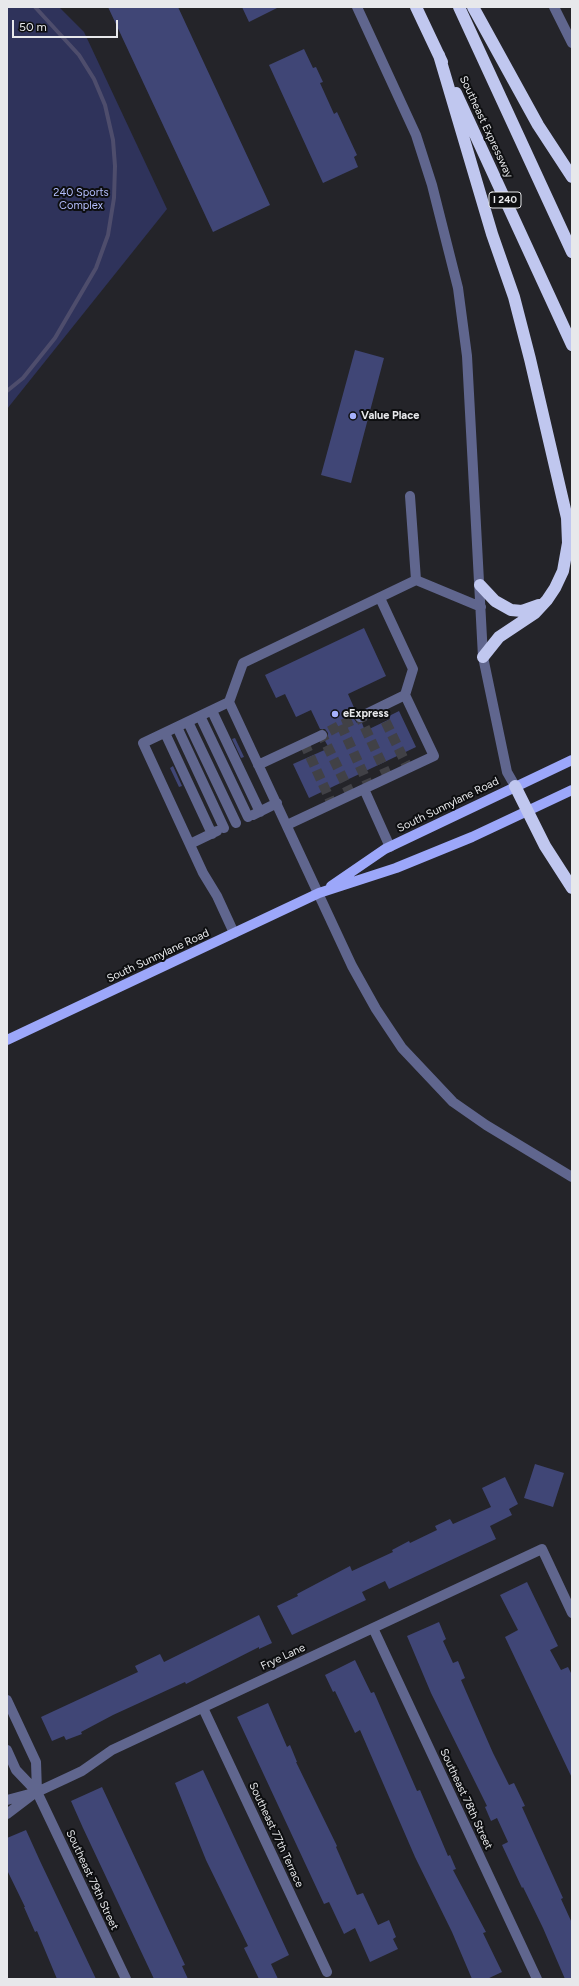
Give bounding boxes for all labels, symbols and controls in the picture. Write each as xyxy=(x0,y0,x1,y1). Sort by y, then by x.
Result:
scale bar xyxy=(14,12,120,38)
text: 50 m xyxy=(19,20,47,34)
street label: Southeast Expressway xyxy=(457,74,515,180)
park label: 240 Sports Complex xyxy=(53,186,109,212)
road number: I 240 xyxy=(489,192,521,208)
place label: Value Place xyxy=(361,409,419,423)
marker: Value Place xyxy=(348,411,358,421)
place label: eExpress xyxy=(343,707,389,721)
marker: eExpress xyxy=(330,709,340,719)
street label: South Sunnylane Road xyxy=(395,775,501,835)
street label: South Sunnylane Road xyxy=(105,926,211,986)
street label: Frye Lane xyxy=(259,1641,307,1673)
street label: Southeast 78th Street xyxy=(437,1747,495,1851)
street label: Southeast 77th Terrace xyxy=(246,1780,306,1890)
street label: Southeast 79th Street xyxy=(63,1828,121,1932)

